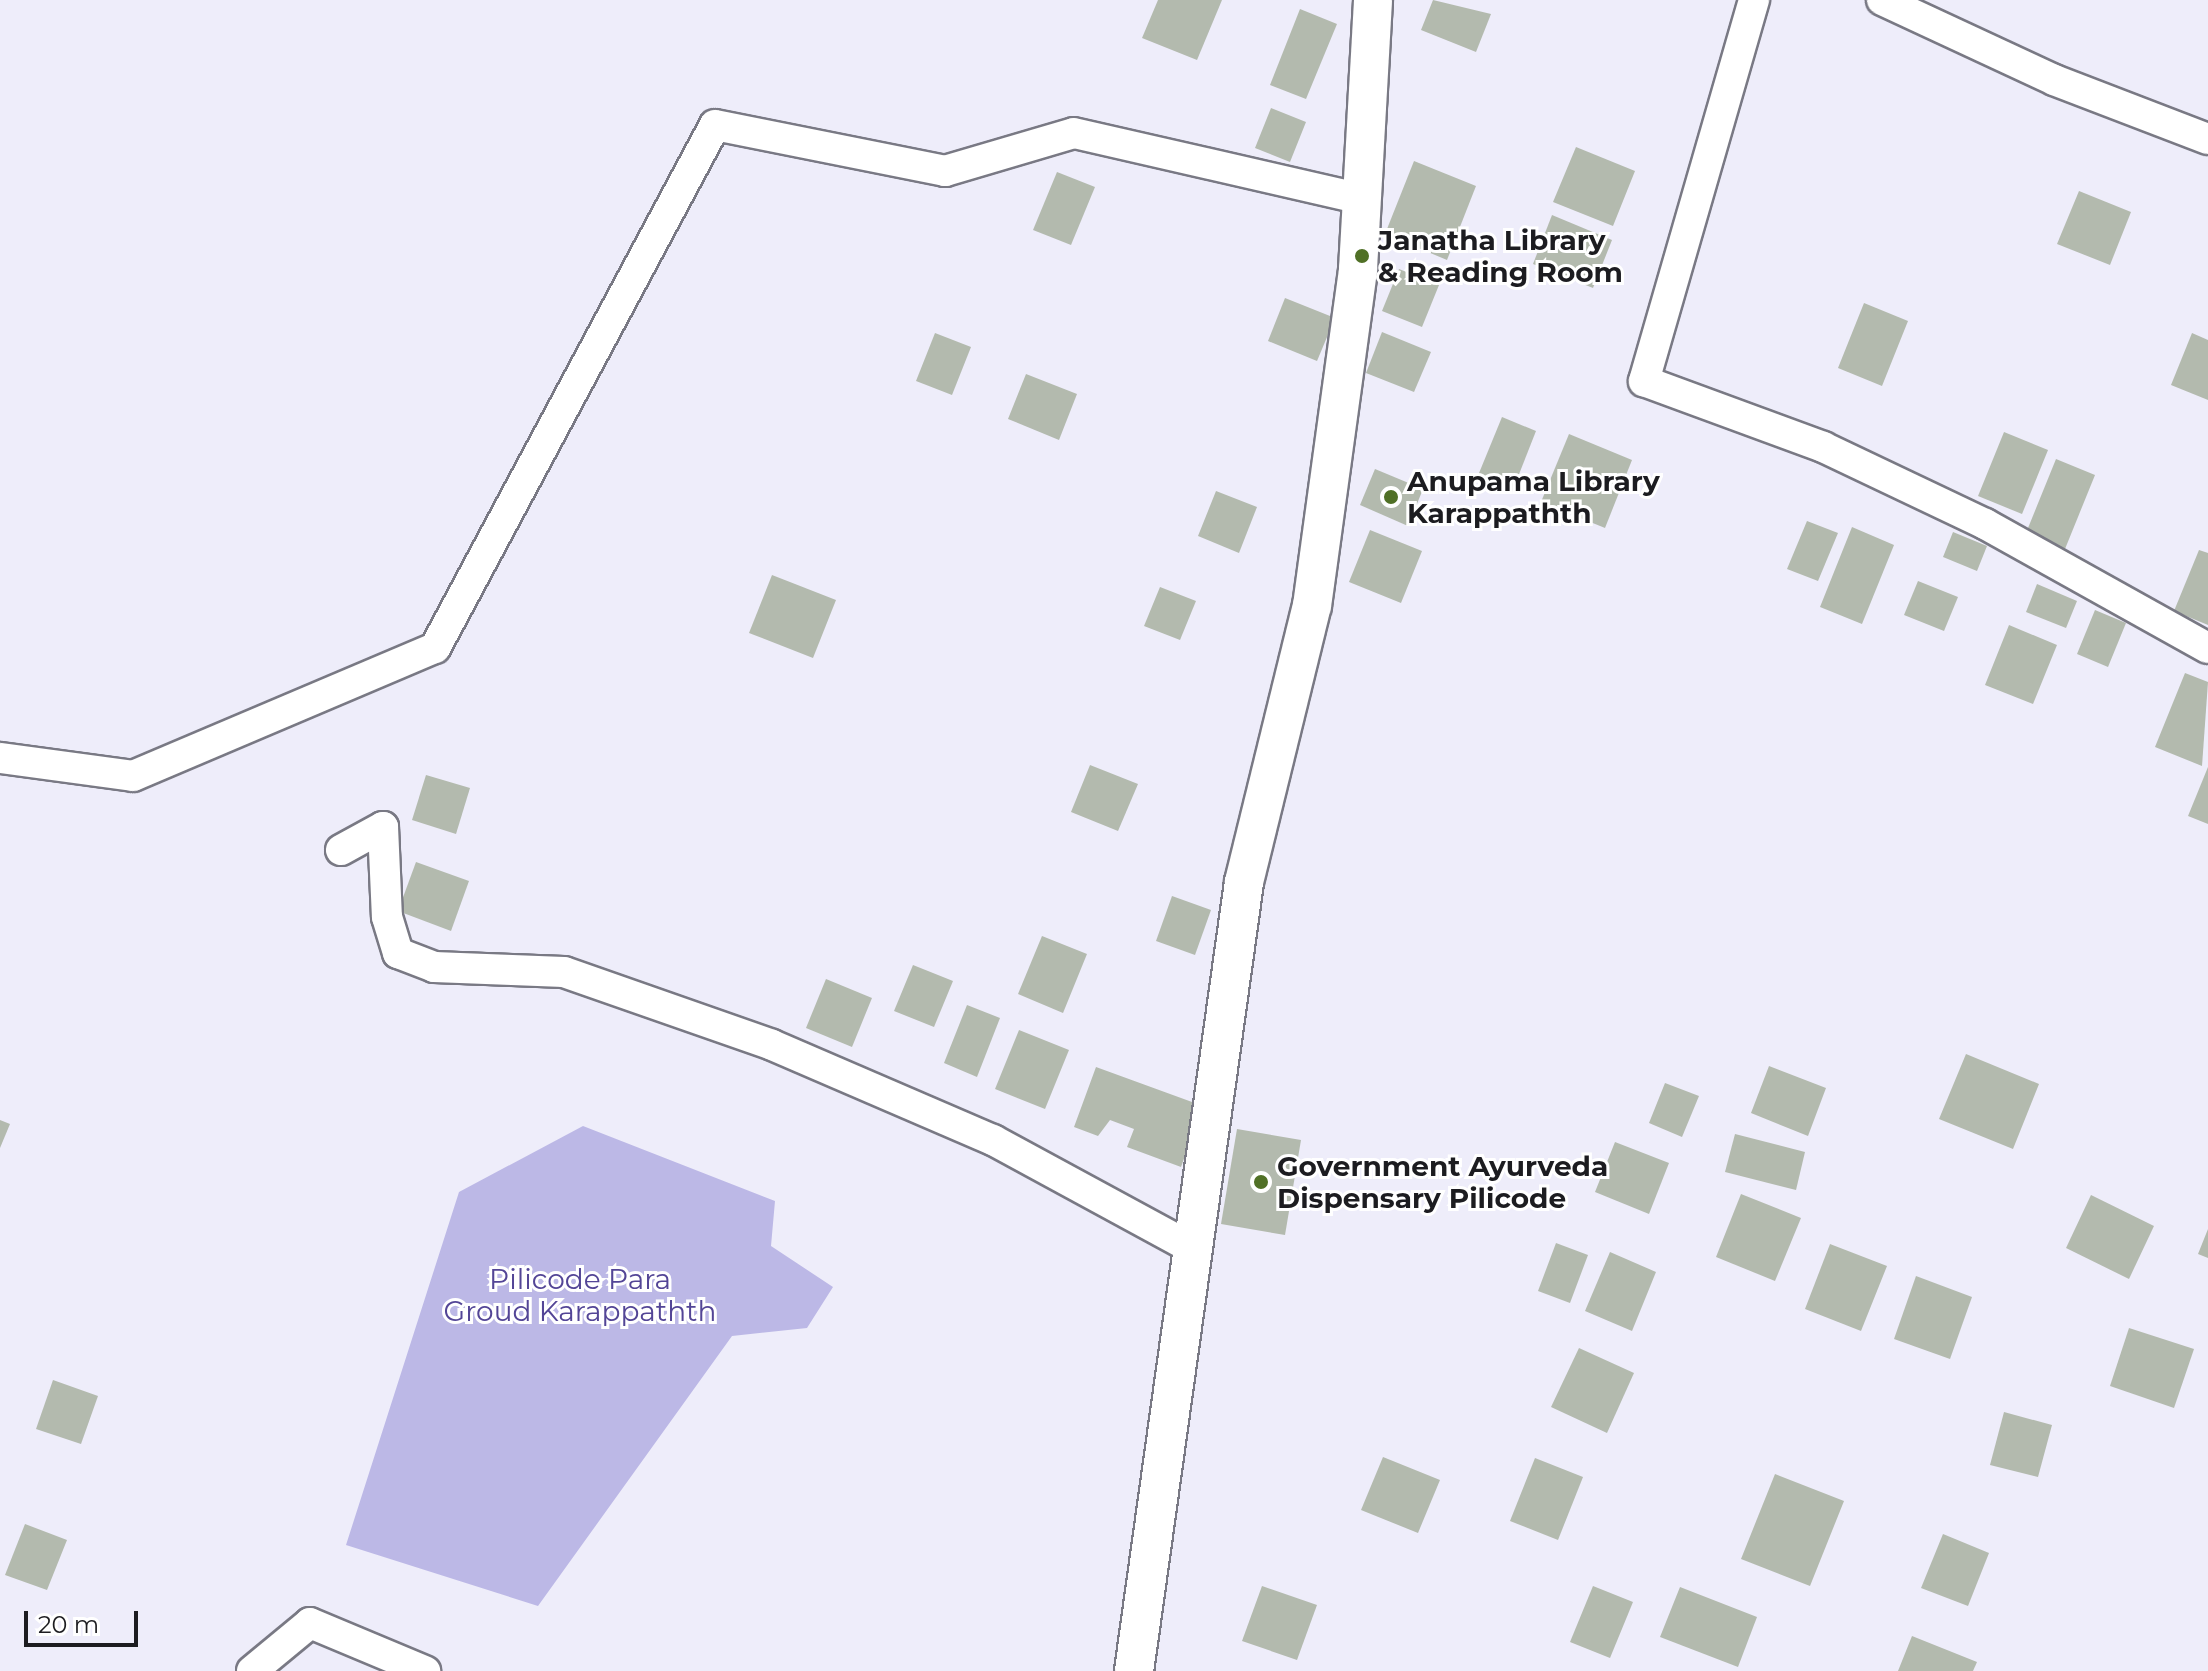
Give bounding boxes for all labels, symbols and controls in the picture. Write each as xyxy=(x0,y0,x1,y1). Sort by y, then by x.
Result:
place label: Janatha Library & Reading Room xyxy=(1378,223,1623,289)
marker: Janatha Library & Reading Room xyxy=(1353,247,1371,265)
place label: Anupama Library Karappathth xyxy=(1407,464,1660,530)
marker: Anupama Library Karappathth xyxy=(1382,488,1400,506)
place label: Government Ayurveda Dispensary Pilicode xyxy=(1277,1149,1608,1215)
marker: Government Ayurveda Dispensary Pilicode xyxy=(1252,1173,1270,1191)
park label: Pilicode Para Groud Karappathth xyxy=(444,1262,716,1328)
scale bar xyxy=(28,1595,142,1645)
text: 20 m xyxy=(38,1610,99,1639)

